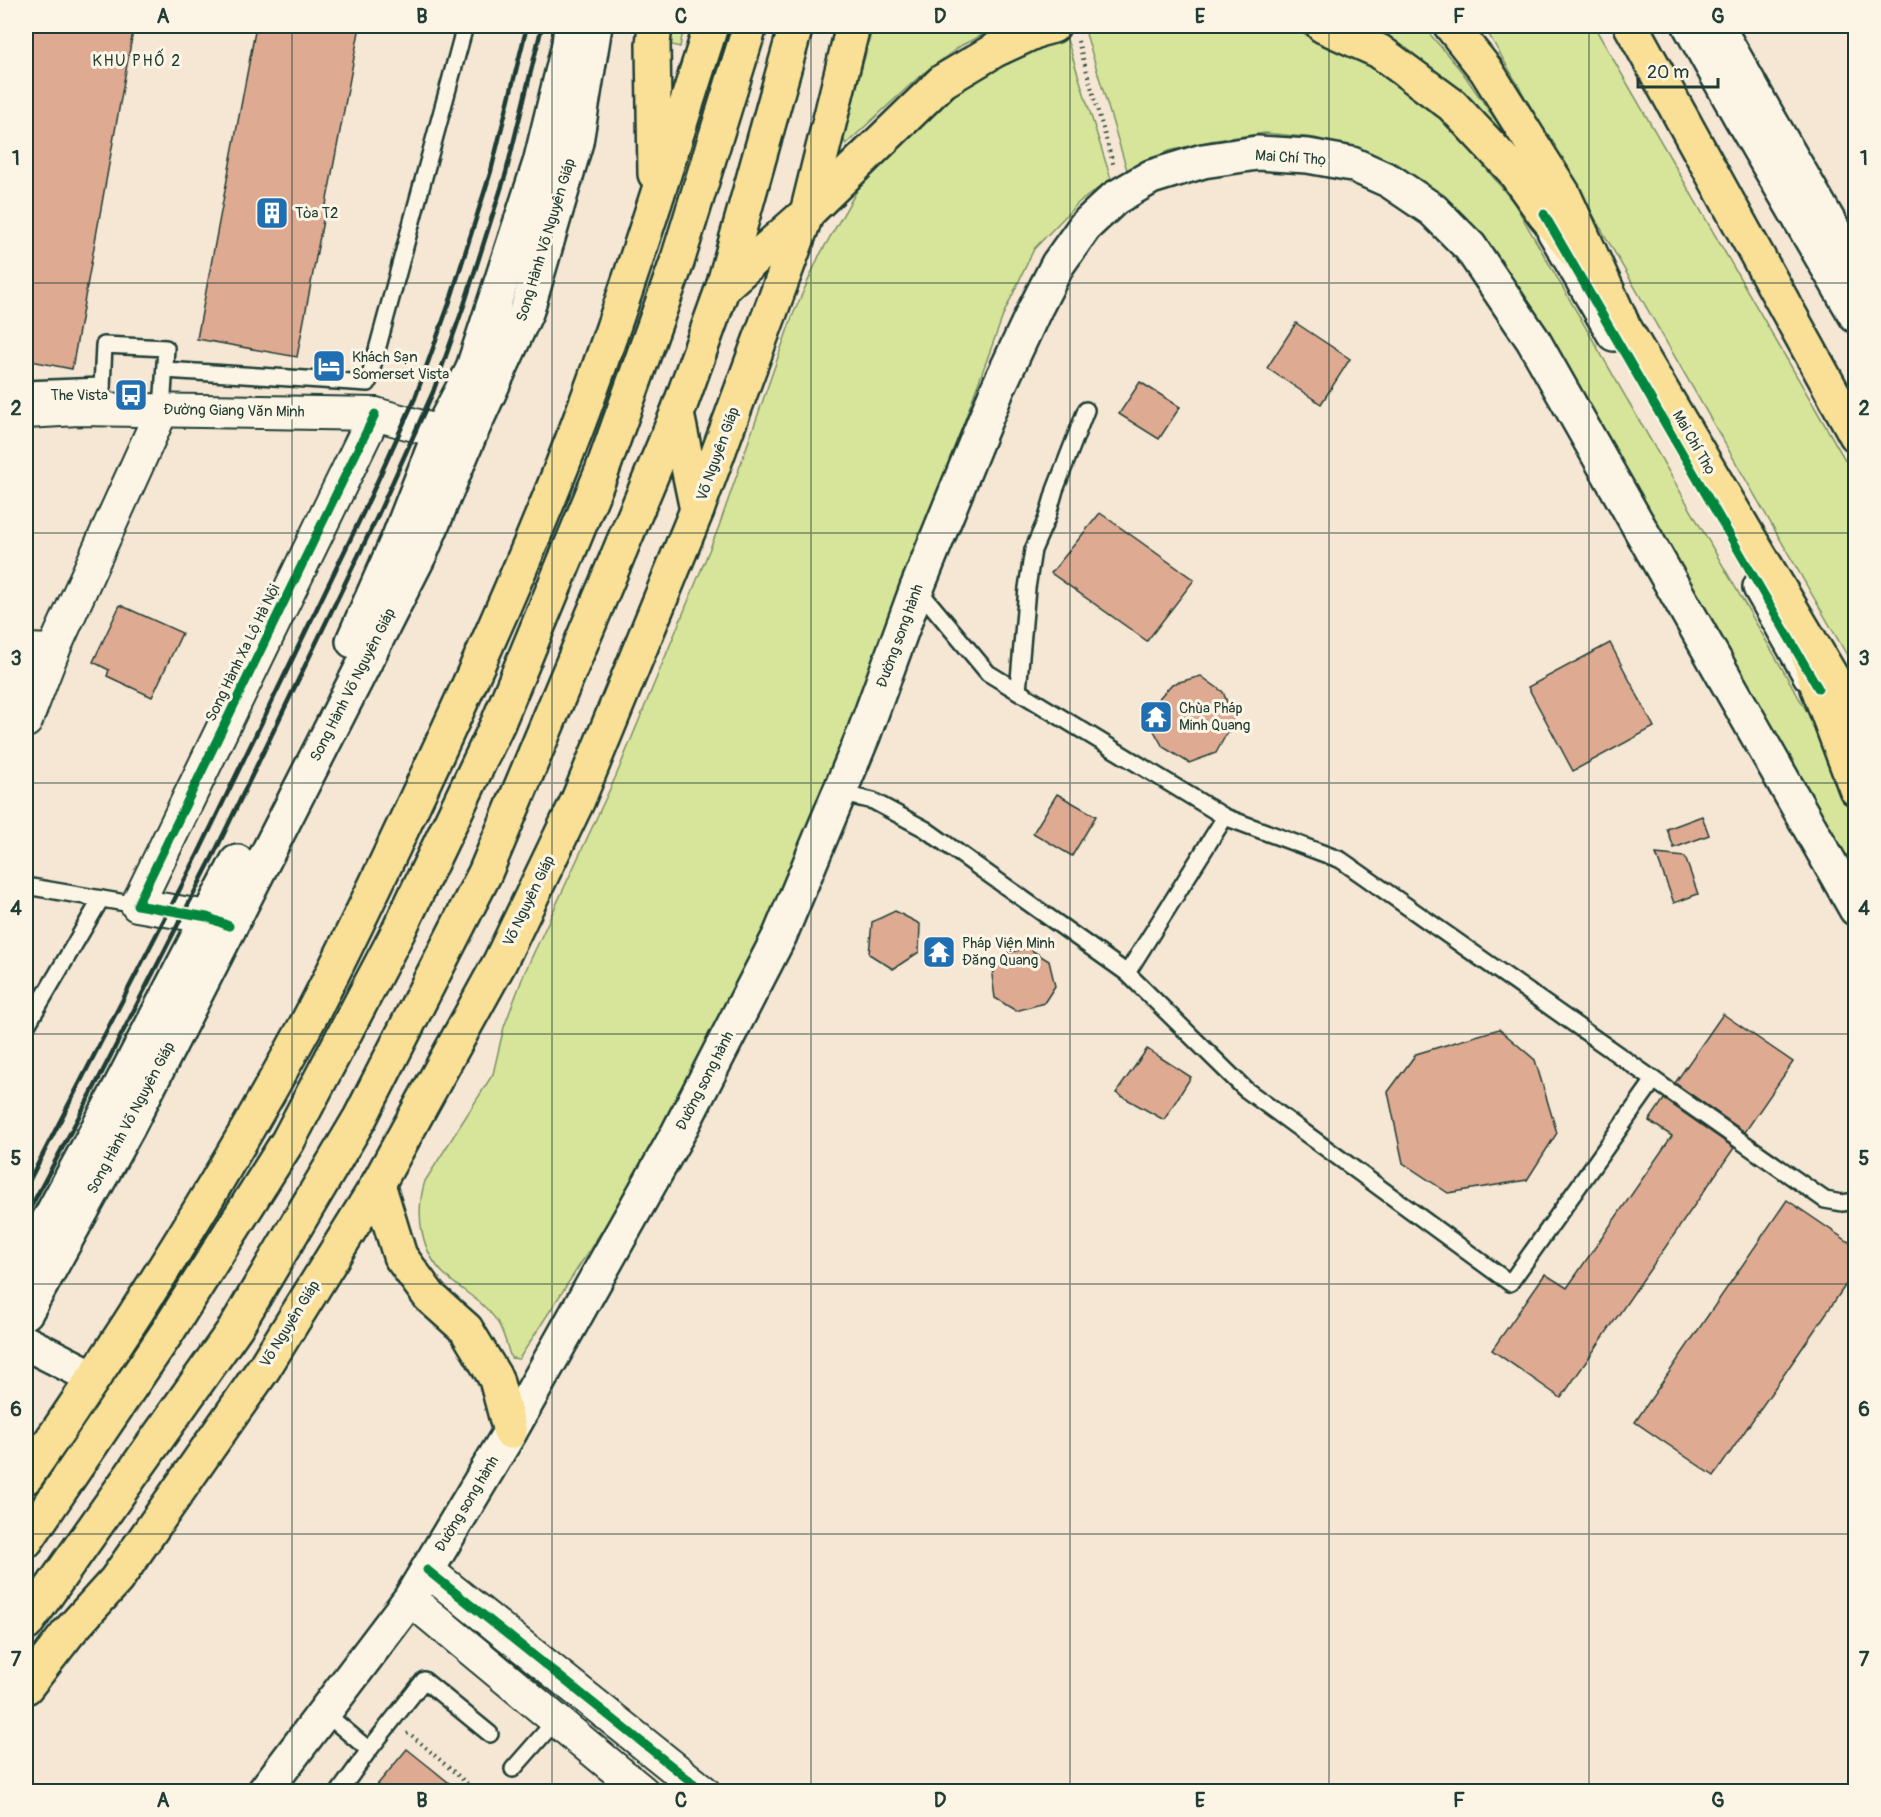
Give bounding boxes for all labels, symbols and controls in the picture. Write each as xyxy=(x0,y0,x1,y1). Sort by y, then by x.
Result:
text: A xyxy=(157,4,170,29)
text: B xyxy=(416,4,428,29)
text: C xyxy=(675,4,687,29)
text: D xyxy=(934,4,947,29)
text: E xyxy=(1195,4,1206,29)
text: F xyxy=(1453,4,1465,29)
text: G xyxy=(1711,4,1725,29)
district label: KHU PHỐ 2 xyxy=(92,48,182,71)
scale bar xyxy=(1638,51,1718,89)
text: 20 m xyxy=(1647,61,1689,84)
text: 1 xyxy=(12,146,20,171)
street label: Mai Chí Thọ xyxy=(1255,146,1327,170)
text: 1 xyxy=(1860,146,1868,171)
street label: Song Hành Võ Nguyên Giáp xyxy=(512,156,580,324)
building icon: Tòa T2 xyxy=(254,195,290,231)
place label: Tòa T2 xyxy=(295,204,338,223)
hotel icon: Khách Sạn Somerset Vista xyxy=(311,348,347,384)
place label: Khách Sạn Somerset Vista xyxy=(352,348,449,384)
bus stop icon: The Vista xyxy=(113,377,149,413)
place label: The Vista xyxy=(51,386,108,405)
text: 2 xyxy=(10,396,22,421)
text: 2 xyxy=(1858,396,1870,421)
street label: Đường Giang Văn Minh xyxy=(163,400,305,422)
street label: Võ Nguyên Giáp xyxy=(692,404,744,504)
street label: Mai Chí Thọ xyxy=(1668,407,1720,479)
street label: Song Hành Xa Lộ Hà Nội xyxy=(202,581,285,725)
street label: Đường song hành xyxy=(872,582,928,690)
street label: Song Hành Võ Nguyên Giáp xyxy=(306,605,400,765)
text: 3 xyxy=(10,646,22,671)
text: 3 xyxy=(1858,646,1870,671)
temple icon: Chùa Pháp Minh Quang xyxy=(1138,699,1174,735)
place label: Chùa Pháp Minh Quang xyxy=(1179,699,1250,735)
street label: Võ Nguyên Giáp xyxy=(499,853,559,949)
text: 4 xyxy=(10,896,22,921)
text: 4 xyxy=(1858,896,1870,921)
temple icon: Pháp Viện Minh Đăng Quang xyxy=(921,934,957,970)
place label: Pháp Viện Minh Đăng Quang xyxy=(962,934,1055,970)
street label: Đường song hành xyxy=(672,1028,738,1134)
street label: Song Hành Võ Nguyên Giáp xyxy=(83,1039,179,1197)
text: 5 xyxy=(11,1146,22,1171)
text: 5 xyxy=(1859,1146,1870,1171)
street label: Võ Nguyên Giáp xyxy=(256,1277,324,1371)
text: 6 xyxy=(10,1397,22,1422)
text: 6 xyxy=(1858,1397,1870,1422)
street label: Đường song hành xyxy=(431,1452,503,1556)
text: 7 xyxy=(11,1647,22,1672)
text: 7 xyxy=(1859,1647,1870,1672)
text: A xyxy=(157,1788,170,1813)
text: B xyxy=(416,1788,428,1813)
text: C xyxy=(675,1788,687,1813)
text: D xyxy=(934,1788,947,1813)
text: E xyxy=(1195,1788,1206,1813)
text: F xyxy=(1453,1788,1465,1813)
text: G xyxy=(1711,1788,1725,1813)

